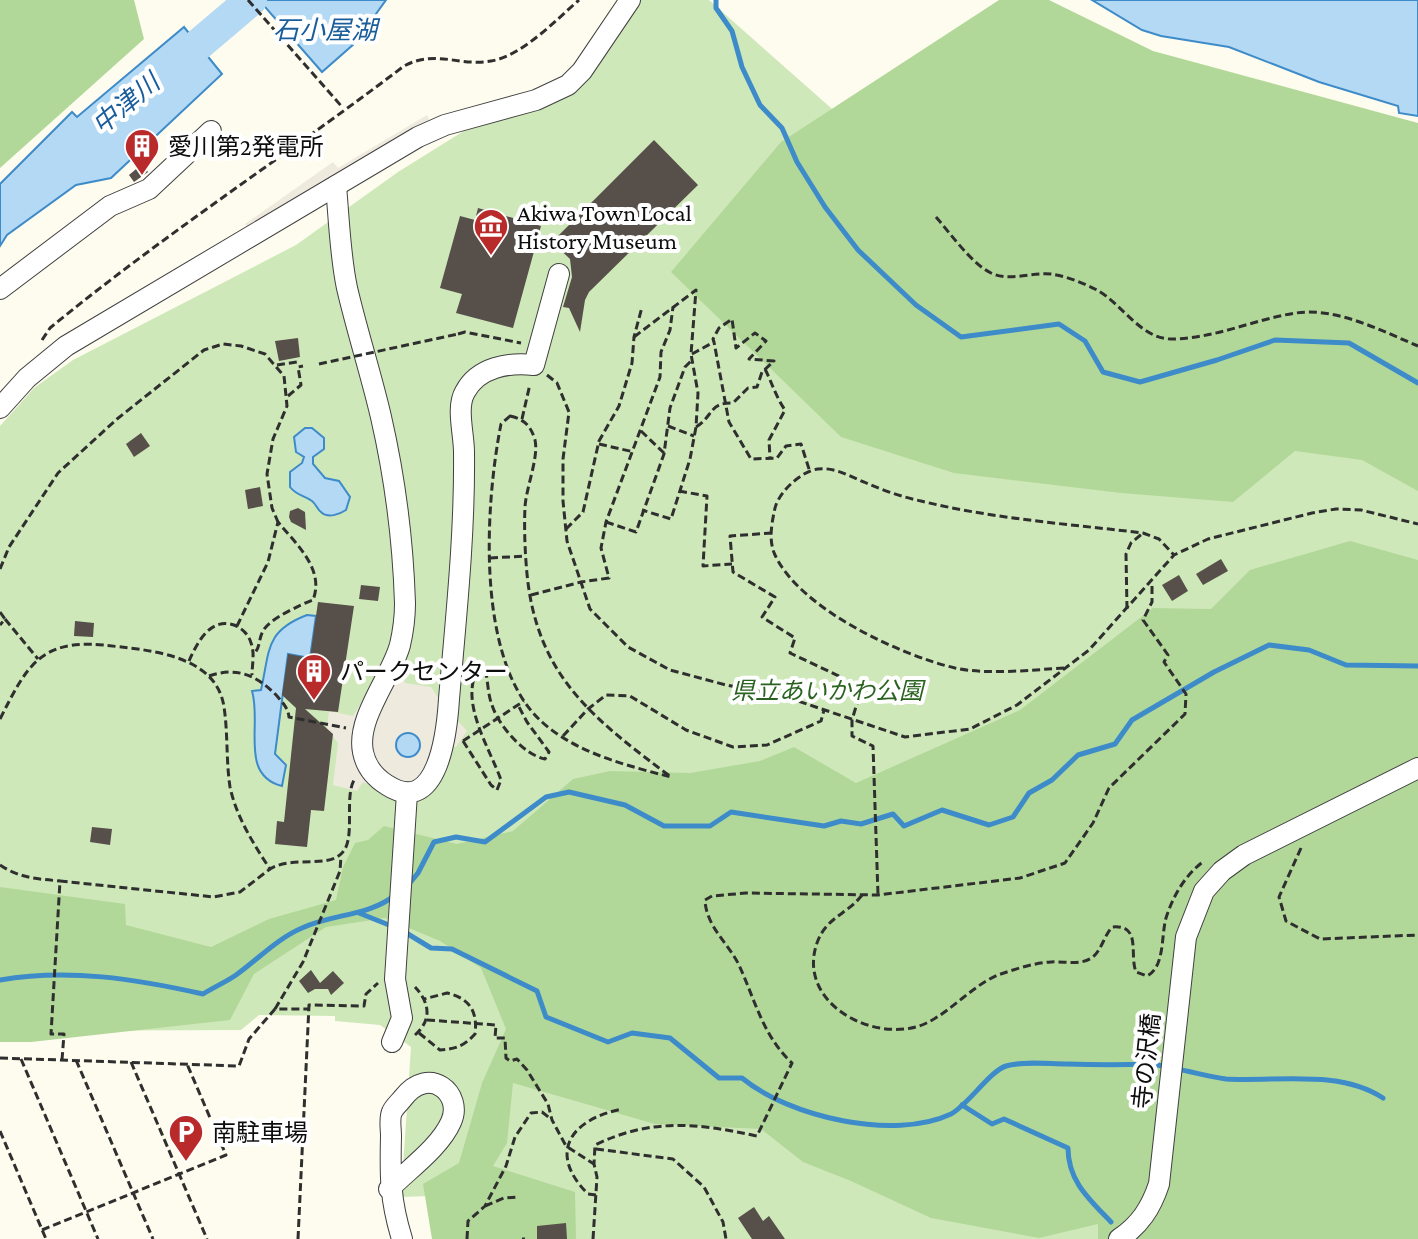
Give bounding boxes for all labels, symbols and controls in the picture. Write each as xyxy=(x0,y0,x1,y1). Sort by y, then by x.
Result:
water label: 石小屋湖 xyxy=(273,16,381,45)
water label: 中津川 xyxy=(87,66,167,140)
building icon: 愛川第2発電所 xyxy=(123,127,161,177)
place label: 愛川第2発電所 xyxy=(168,133,323,160)
place label: Akiwa Town Local History Museum xyxy=(517,199,692,254)
museum icon: Akiwa Town Local History Museum xyxy=(472,207,510,257)
building icon: パークセンター xyxy=(295,652,333,702)
place label: パークセンター xyxy=(340,658,508,685)
park label: 県立あいかわ公園 xyxy=(731,677,926,704)
street label: 寺の沢橋 xyxy=(1128,1012,1164,1110)
parking icon: 南駐車場 xyxy=(167,1113,205,1163)
place label: 南駐車場 xyxy=(212,1119,308,1146)

